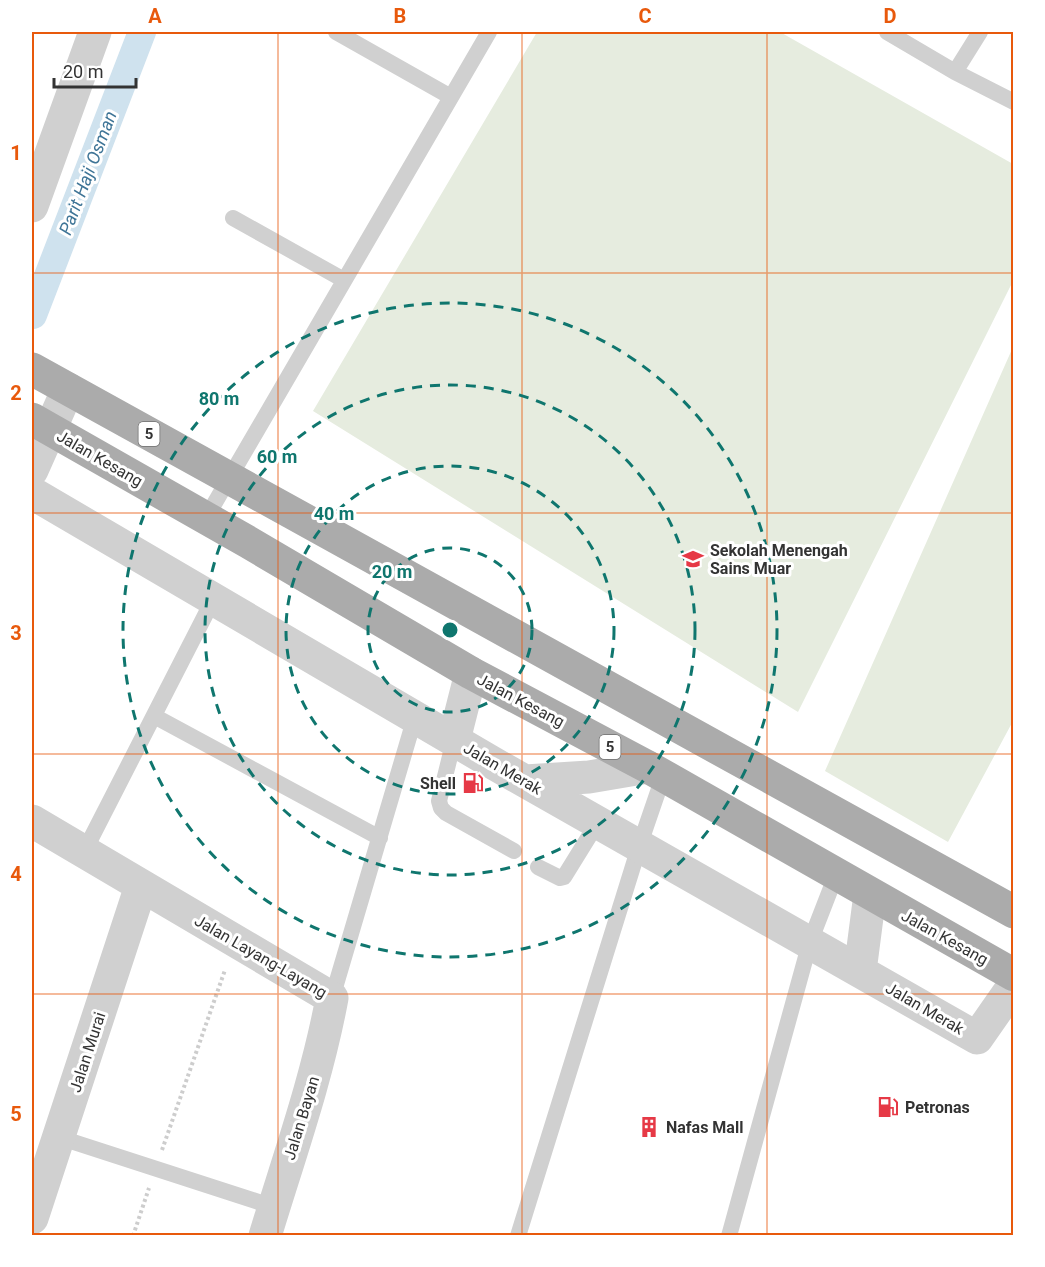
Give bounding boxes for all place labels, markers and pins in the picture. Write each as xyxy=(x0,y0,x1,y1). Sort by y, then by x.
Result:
place label: Sekolah Menengah Sains Muar xyxy=(710,541,848,578)
school or university icon: Sekolah Menengah Sains Muar xyxy=(681,547,705,571)
centre of rings xyxy=(440,620,460,640)
fuel station icon: Shell xyxy=(461,771,485,795)
place label: Shell xyxy=(420,774,456,793)
fuel station icon: Petronas xyxy=(876,1095,900,1119)
place label: Petronas xyxy=(905,1098,970,1117)
building icon: Nafas Mall xyxy=(637,1115,661,1139)
place label: Nafas Mall xyxy=(666,1118,743,1137)

